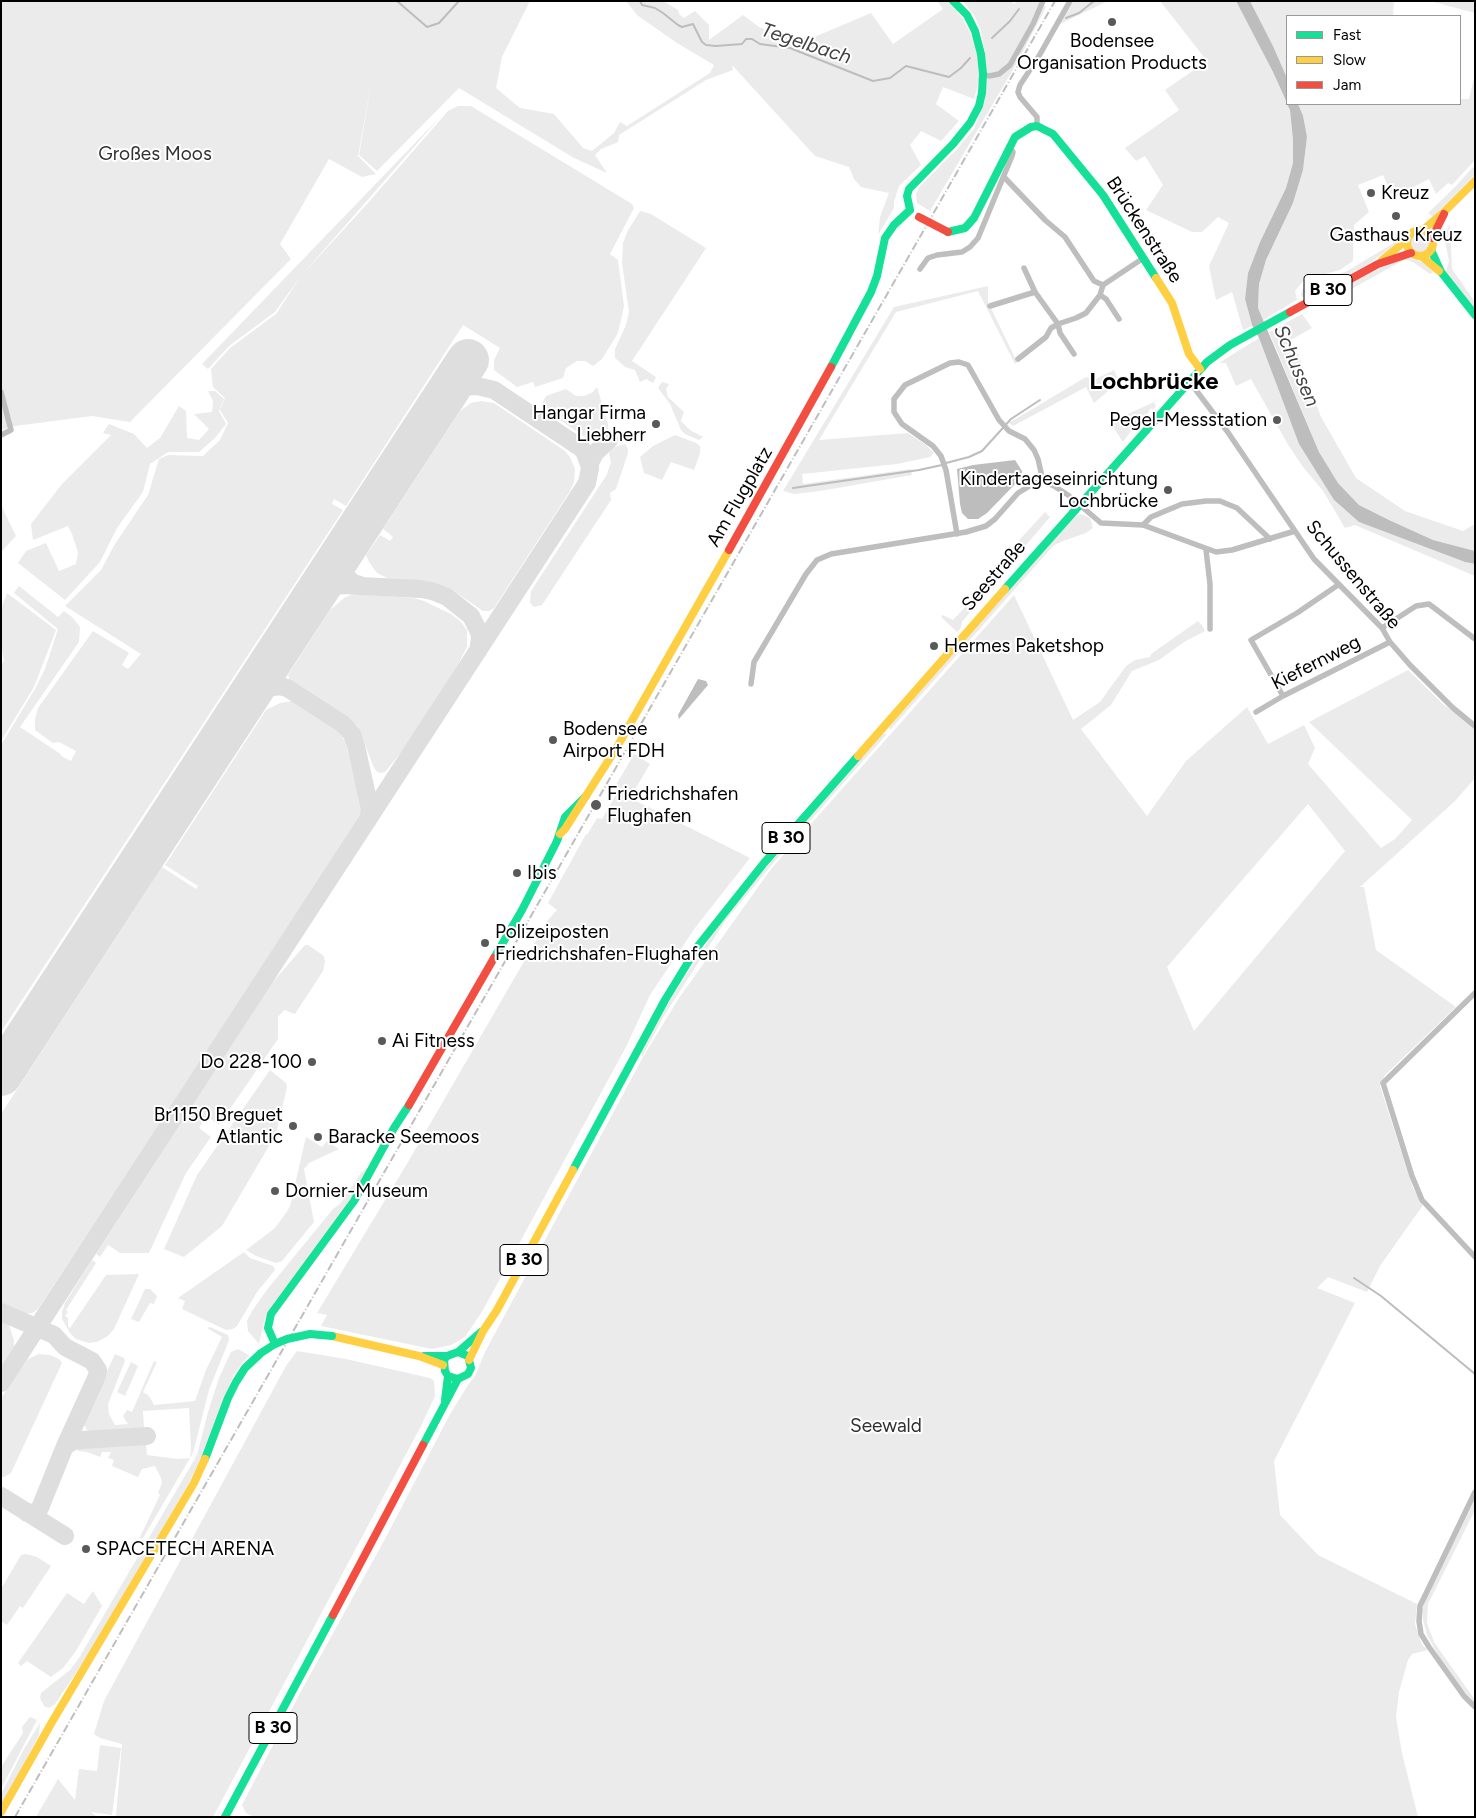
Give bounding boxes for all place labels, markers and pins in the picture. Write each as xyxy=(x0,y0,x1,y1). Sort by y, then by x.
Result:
marker: Bodensee Organisation Products xyxy=(1106,16,1118,28)
place label: Bodensee Organisation Products xyxy=(1017,30,1207,74)
place label: Kreuz xyxy=(1381,182,1429,204)
marker: Kreuz xyxy=(1365,187,1377,199)
marker: Gasthaus Kreuz xyxy=(1390,210,1402,222)
place label: Gasthaus Kreuz xyxy=(1330,224,1462,246)
place label: Hangar Firma Liebherr xyxy=(532,402,646,446)
place label: Pegel-Messstation xyxy=(1109,409,1267,431)
marker: Pegel-Messstation xyxy=(1271,414,1283,426)
marker: Hangar Firma Liebherr xyxy=(650,418,662,430)
place label: Kindertageseinrichtung Lochbrücke xyxy=(960,468,1158,512)
marker: Kindertageseinrichtung Lochbrücke xyxy=(1162,484,1174,496)
place label: Hermes Paketshop xyxy=(944,635,1104,657)
marker: Hermes Paketshop xyxy=(928,640,940,652)
place label: Bodensee Airport FDH xyxy=(563,718,665,762)
marker: Bodensee Airport FDH xyxy=(547,734,559,746)
place label: Friedrichshafen Flughafen xyxy=(607,783,738,827)
marker: Friedrichshafen Flughafen xyxy=(589,798,603,812)
place label: Ibis xyxy=(527,862,557,884)
marker: Ibis xyxy=(511,867,523,879)
place label: Polizeiposten Friedrichshafen-Flughafen xyxy=(495,921,719,965)
marker: Polizeiposten Friedrichshafen-Flughafen xyxy=(479,937,491,949)
place label: Ai Fitness xyxy=(392,1030,475,1052)
marker: Ai Fitness xyxy=(376,1035,388,1047)
place label: Do 228-100 xyxy=(200,1051,302,1073)
marker: Do 228-100 xyxy=(306,1056,318,1068)
place label: Br1150 Breguet Atlantic xyxy=(154,1104,283,1148)
marker: Br1150 Breguet Atlantic xyxy=(287,1120,299,1132)
place label: Baracke Seemoos xyxy=(328,1126,479,1148)
marker: Baracke Seemoos xyxy=(312,1131,324,1143)
place label: Dornier-Museum xyxy=(285,1180,428,1202)
marker: Dornier-Museum xyxy=(269,1185,281,1197)
place label: SPACETECH ARENA xyxy=(96,1538,274,1560)
marker: SPACETECH ARENA xyxy=(80,1543,92,1555)

